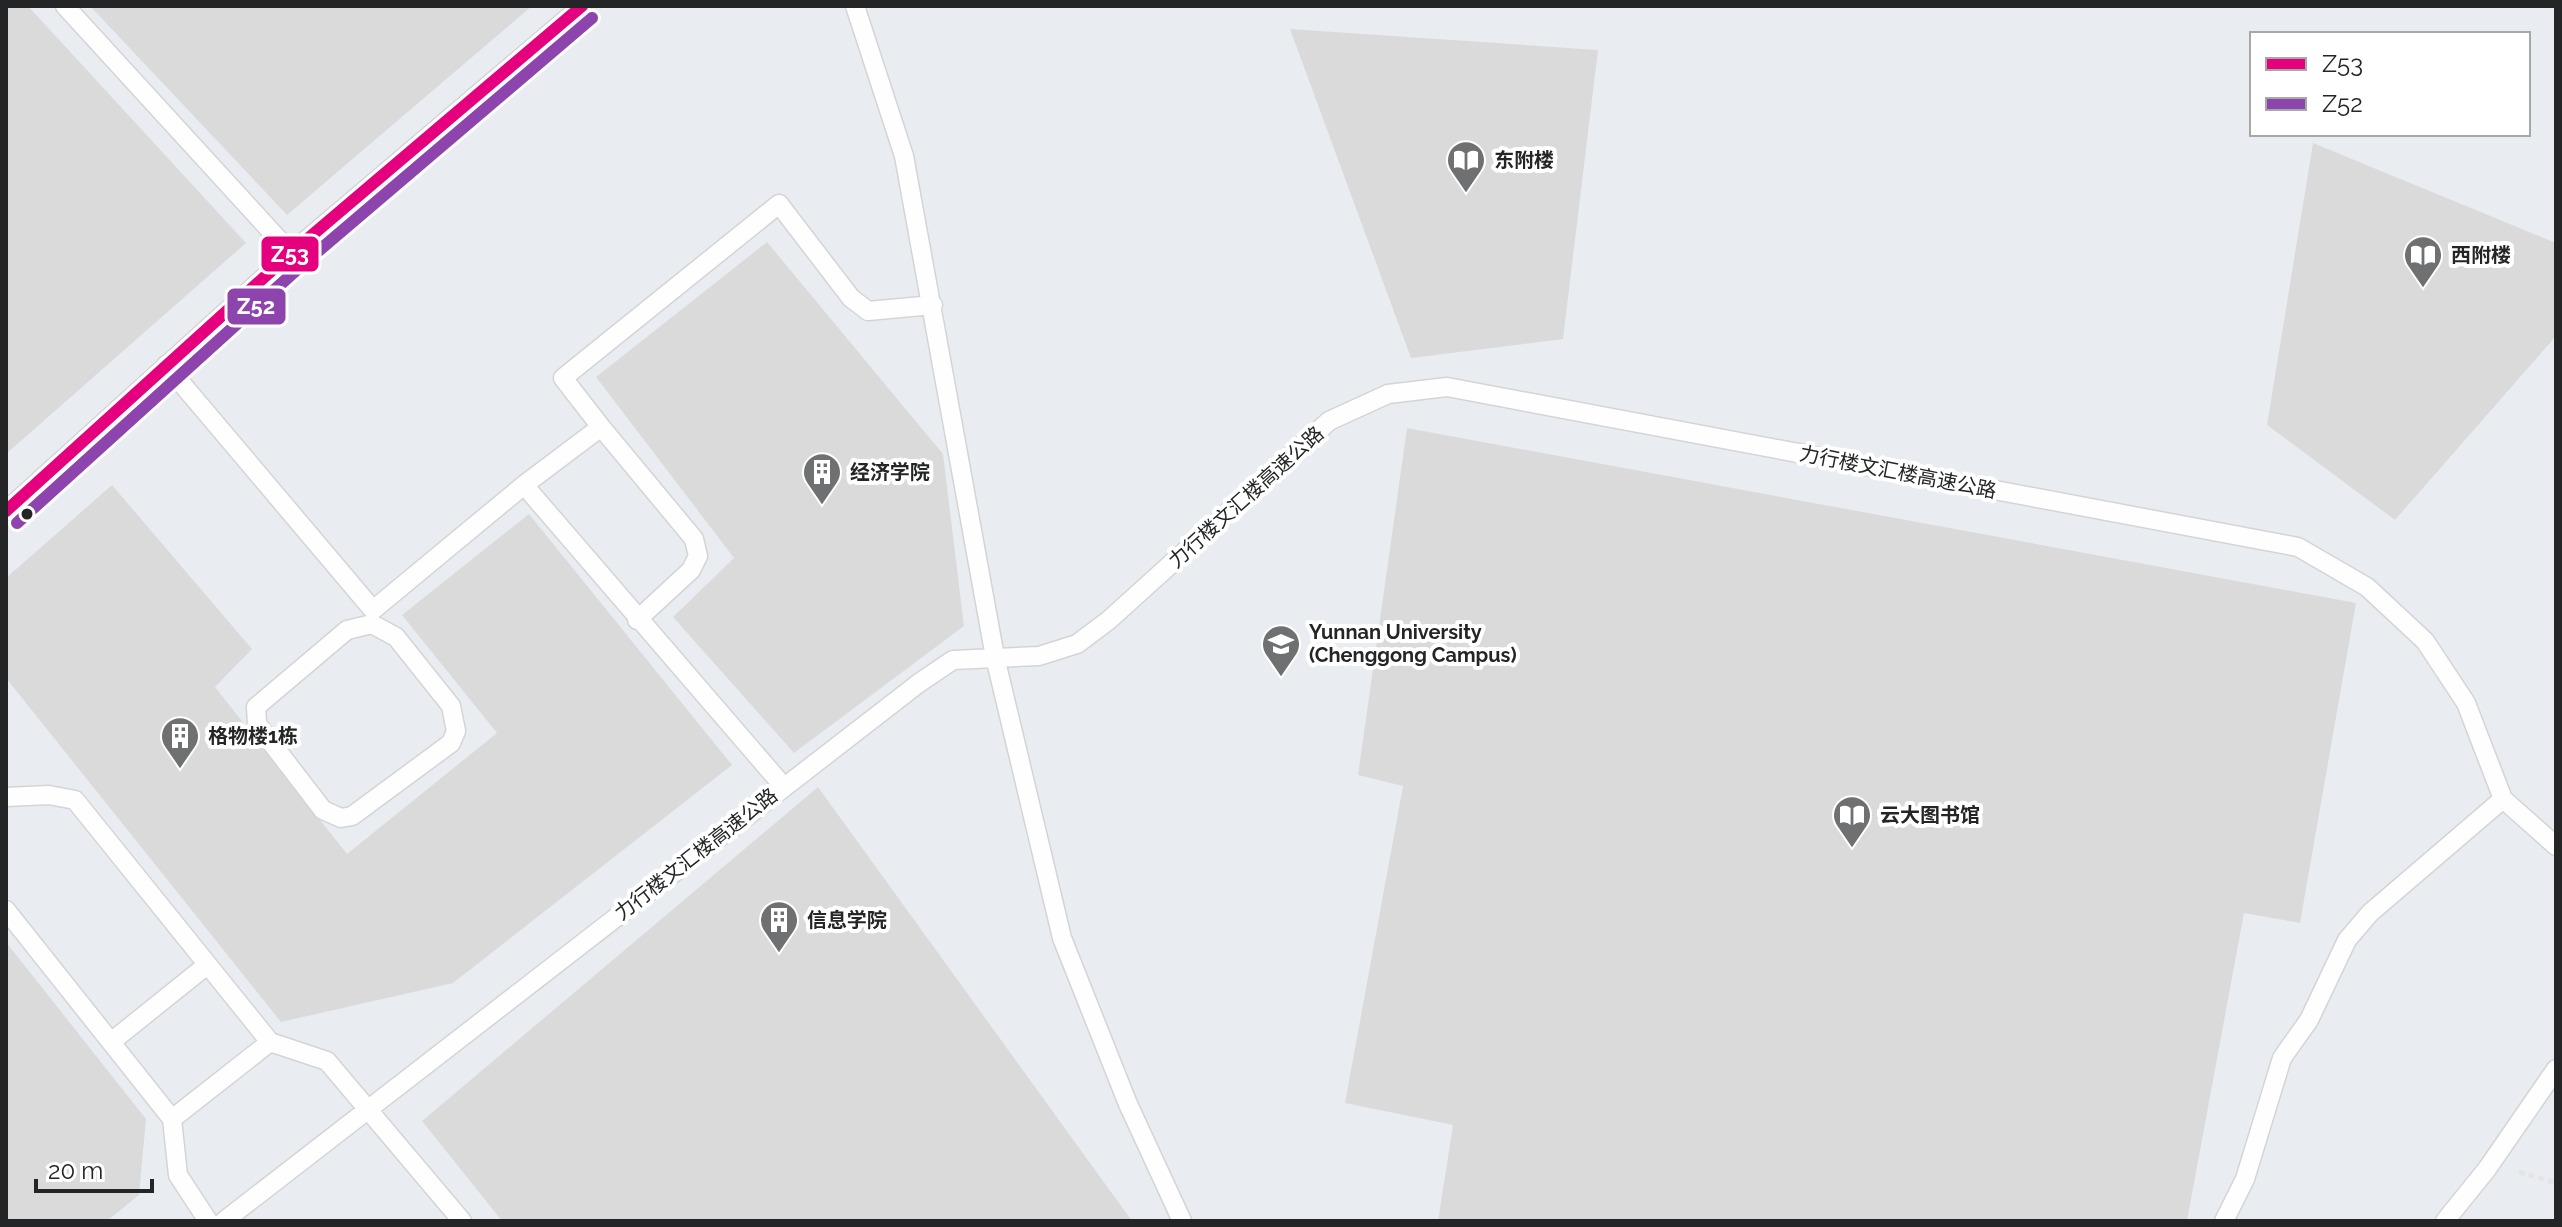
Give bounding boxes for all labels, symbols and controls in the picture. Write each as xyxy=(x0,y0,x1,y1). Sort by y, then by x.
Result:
legend xyxy=(2250,32,2530,136)
text: Z53 xyxy=(2322,49,2363,78)
text: Z52 xyxy=(2322,89,2363,118)
library icon: 东附楼 xyxy=(1445,139,1487,194)
place label: 东附楼 xyxy=(1494,148,1554,172)
library icon: 西附楼 xyxy=(2402,234,2444,289)
line badge: Z53 xyxy=(260,235,320,273)
text: Z53 xyxy=(271,241,309,267)
place label: 西附楼 xyxy=(2451,243,2511,267)
line badge: Z52 xyxy=(226,287,287,326)
text: Z52 xyxy=(237,293,275,319)
street label: 力行楼文汇楼高速公路 xyxy=(1164,421,1328,573)
street label: 力行楼文汇楼高速公路 xyxy=(1798,441,1998,503)
building icon: 经济学院 xyxy=(801,451,843,506)
place label: 经济学院 xyxy=(850,460,930,484)
unlabelled marker xyxy=(19,506,35,522)
place label: Yunnan University (Chenggong Campus) xyxy=(1309,620,1517,667)
school or university icon: Yunnan University (Chenggong Campus) xyxy=(1260,623,1302,678)
building icon: 格物楼1栋 xyxy=(159,715,201,770)
place label: 格物楼1栋 xyxy=(208,724,298,748)
street label: 力行楼文汇楼高速公路 xyxy=(610,783,782,925)
library icon: 云大图书馆 xyxy=(1831,794,1873,849)
place label: 云大图书馆 xyxy=(1880,803,1980,827)
building icon: 信息学院 xyxy=(758,899,800,954)
place label: 信息学院 xyxy=(807,908,887,932)
scale bar xyxy=(36,1143,152,1193)
text: 20 m xyxy=(48,1156,103,1185)

